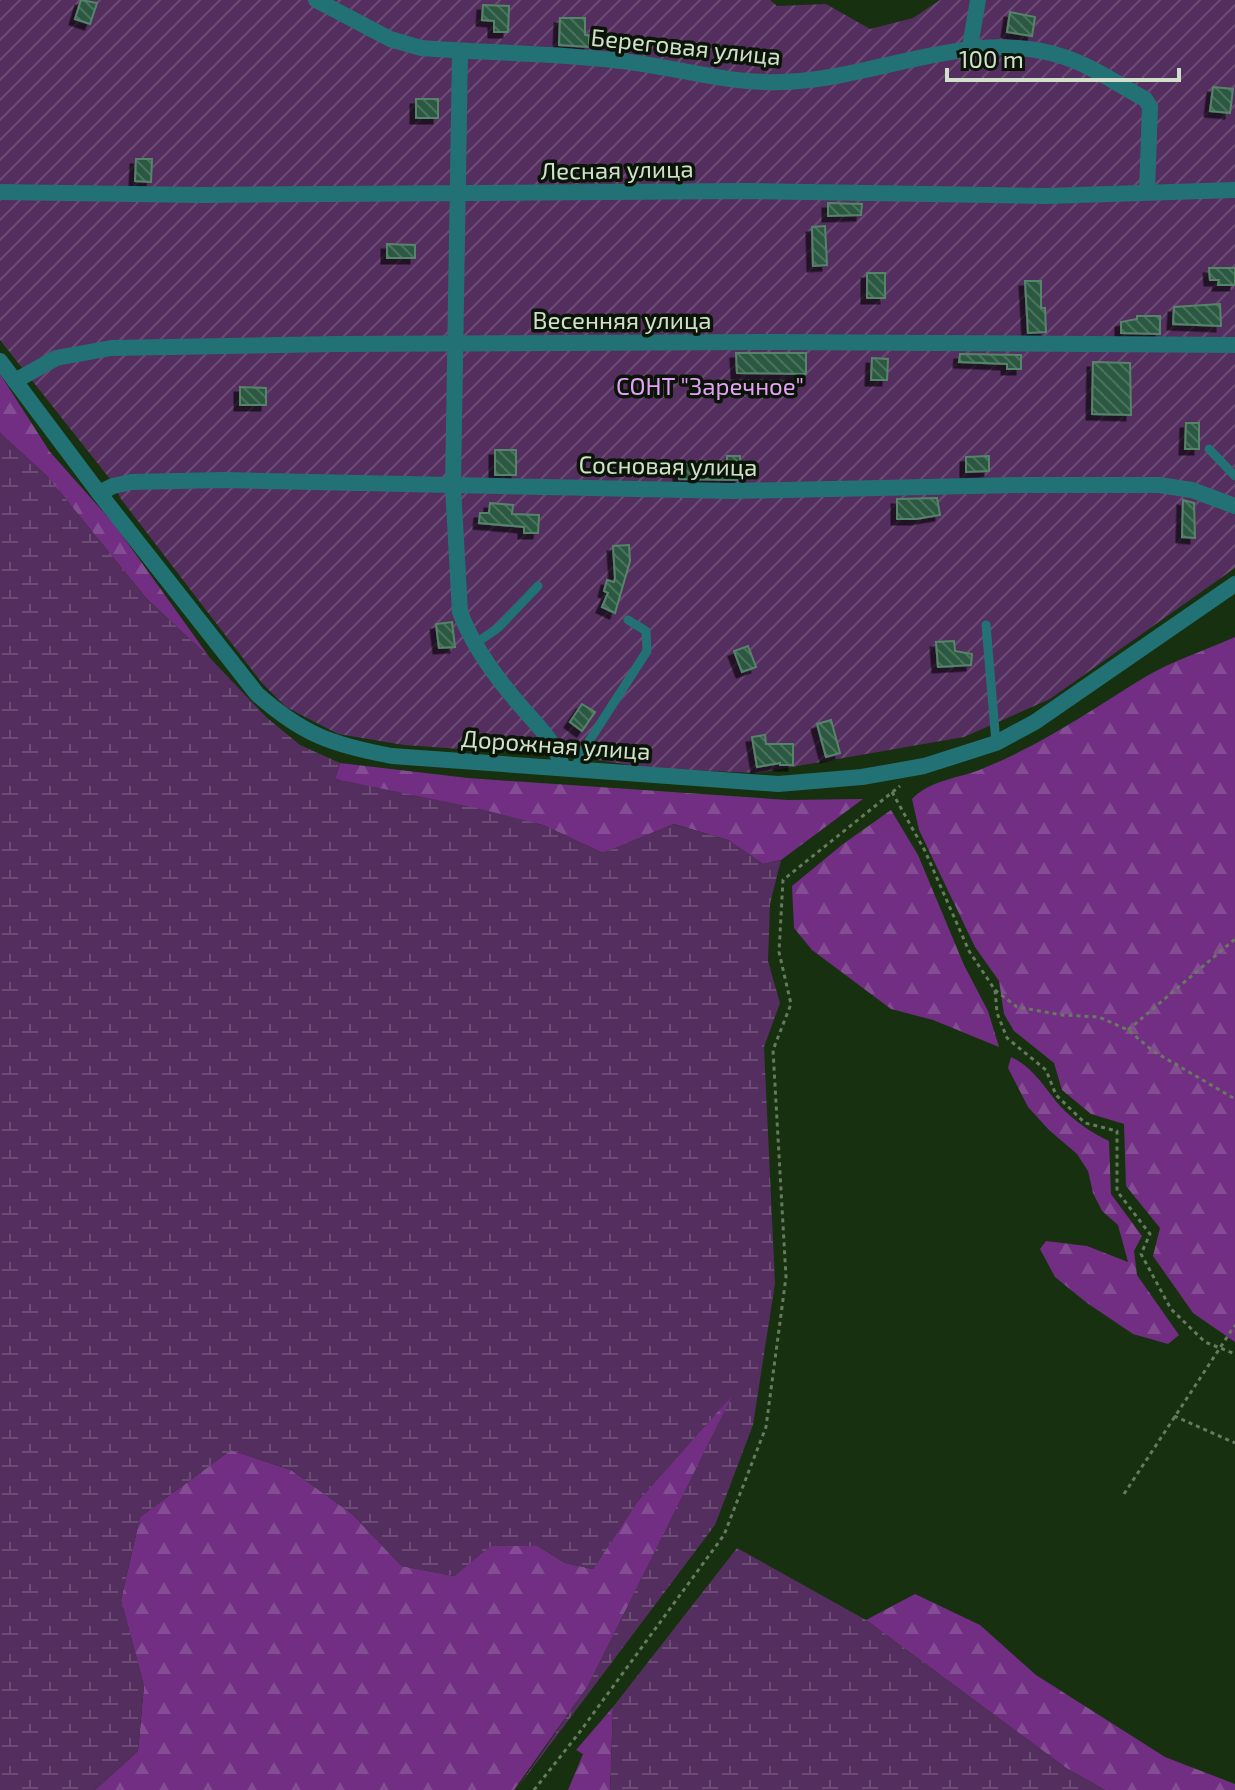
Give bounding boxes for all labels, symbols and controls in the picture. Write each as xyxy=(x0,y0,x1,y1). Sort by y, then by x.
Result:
street label: Береговая улица xyxy=(589,22,782,71)
scale bar xyxy=(947,32,1179,82)
text: 100 m xyxy=(959,44,1024,73)
street label: Лесная улица xyxy=(540,153,694,186)
street label: Весенняя улица xyxy=(533,305,711,335)
park label: СОНТ "Заречное" xyxy=(616,371,804,400)
street label: Сосновая улица xyxy=(578,449,758,482)
street label: Дорожная улица xyxy=(460,723,652,766)

